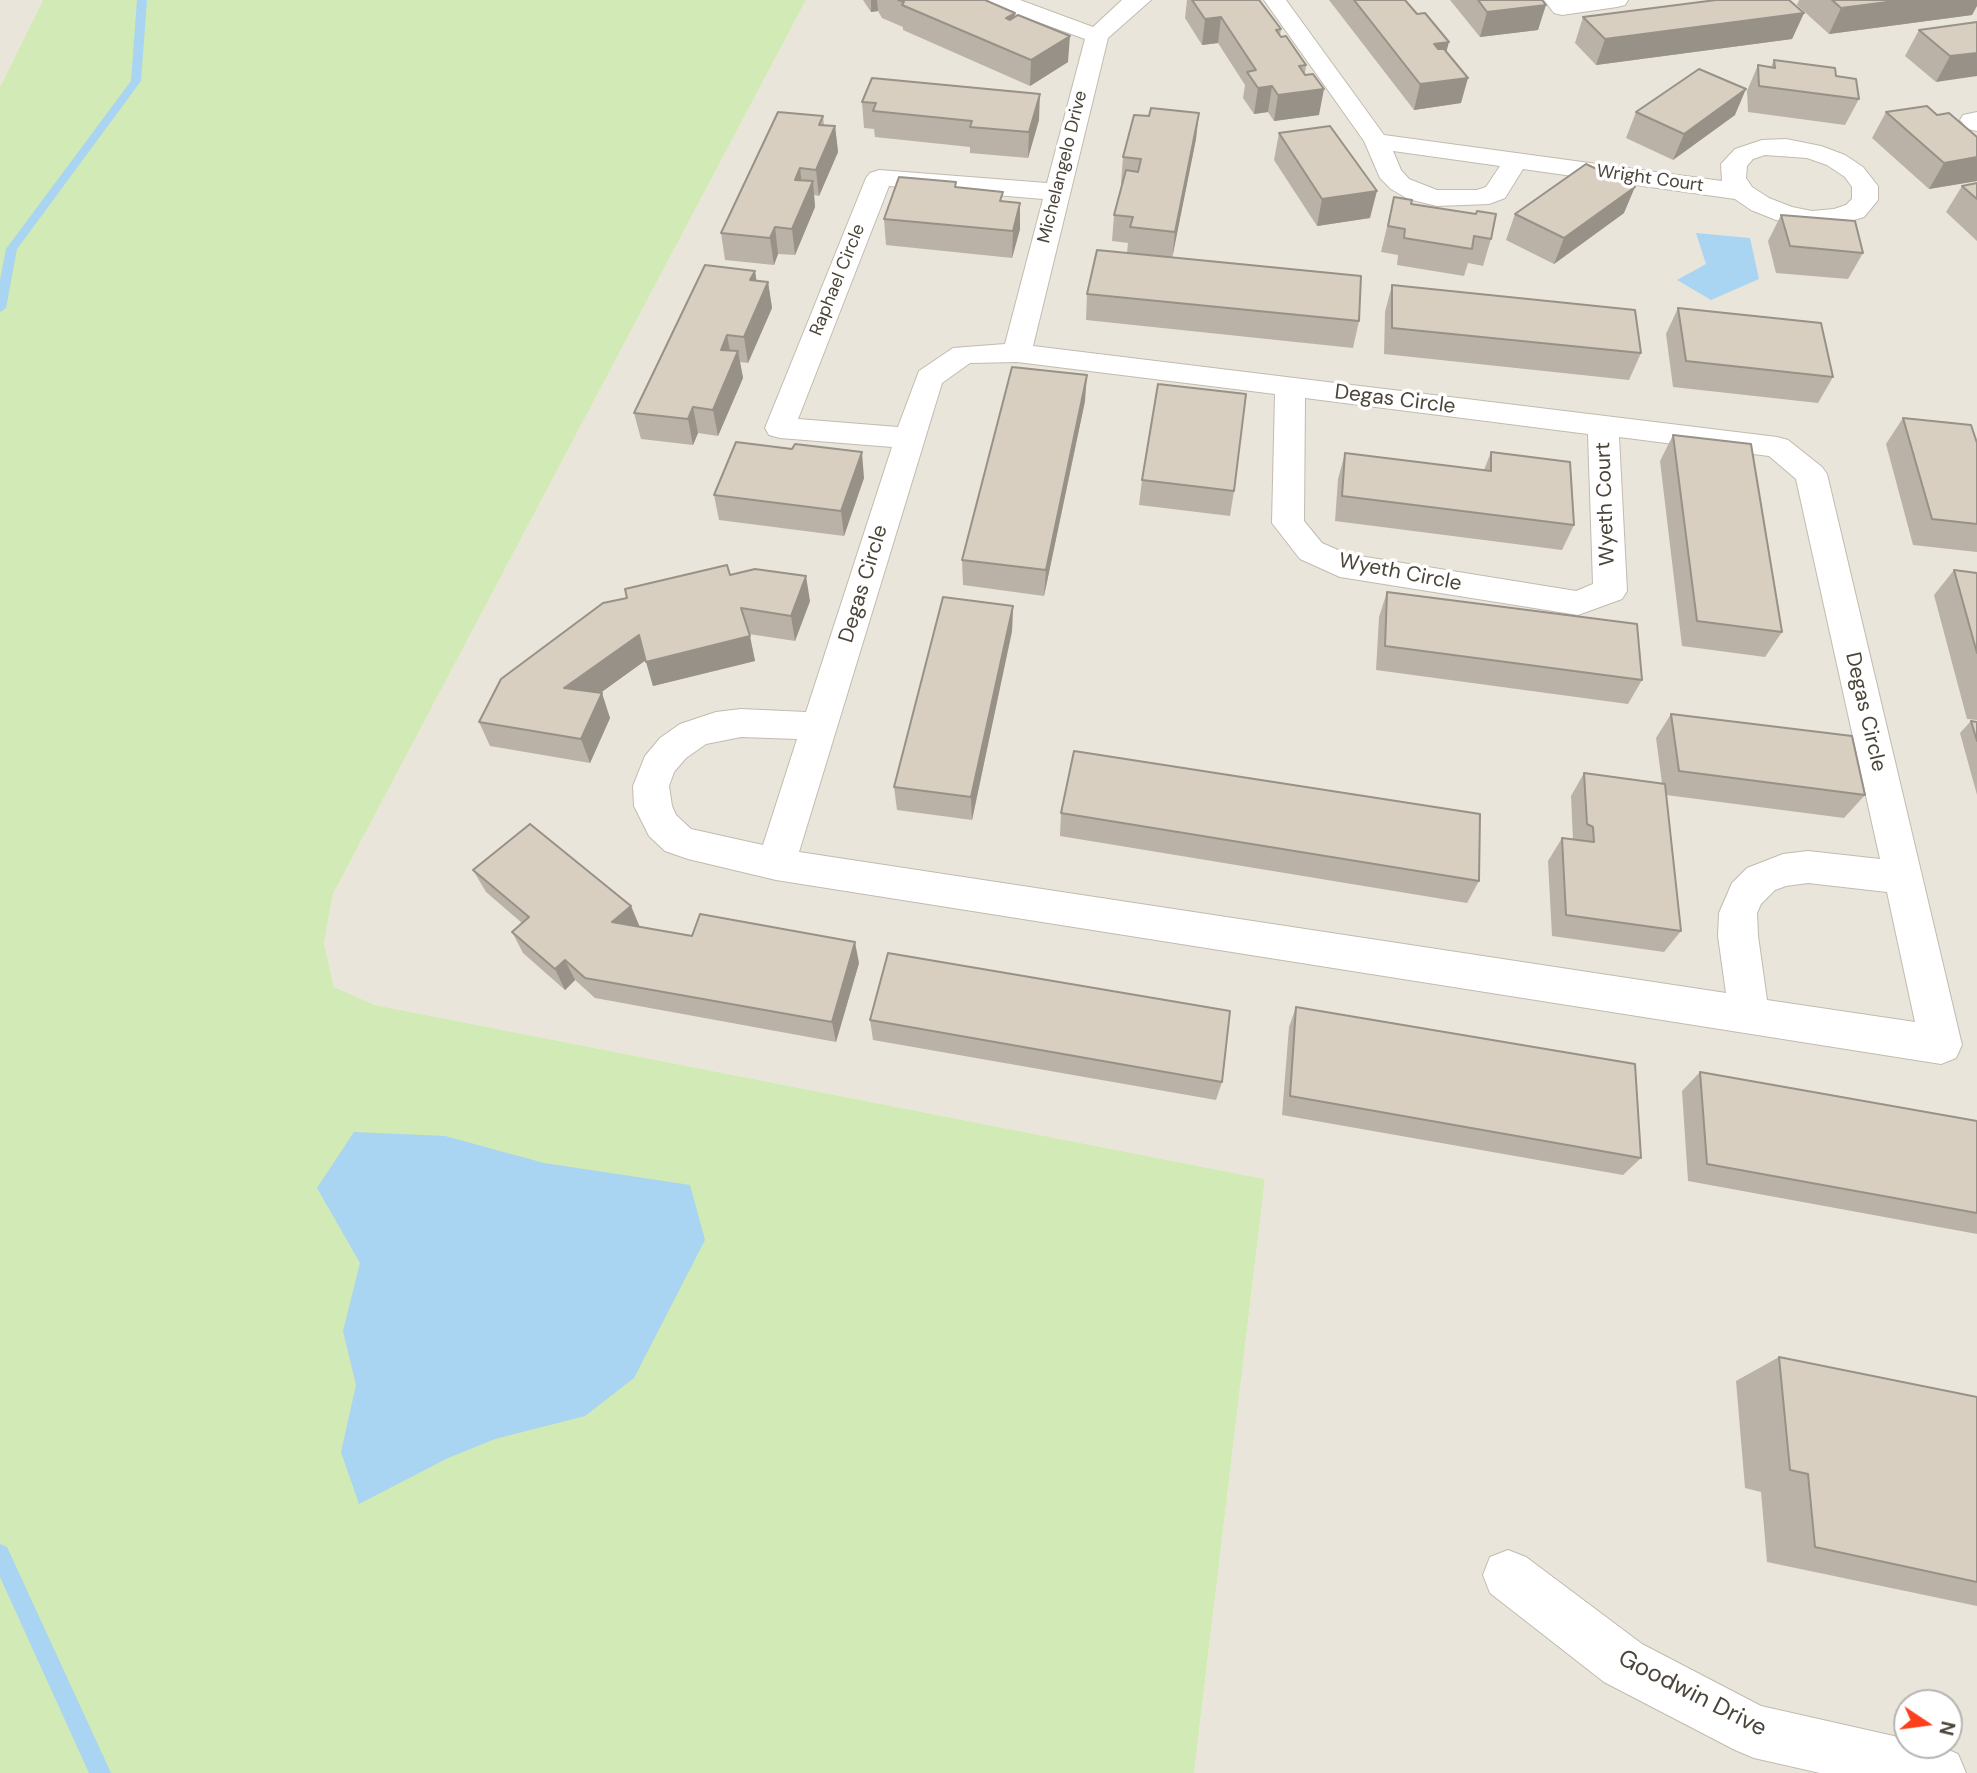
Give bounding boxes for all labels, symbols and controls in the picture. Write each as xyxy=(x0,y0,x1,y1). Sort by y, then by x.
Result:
street label: Michelangelo Drive xyxy=(1034,88,1092,246)
street label: Wright Court xyxy=(1595,161,1705,197)
street label: Raphael Circle xyxy=(806,221,870,339)
street label: Degas Circle xyxy=(1333,380,1457,420)
street label: Wyeth Court xyxy=(1591,442,1621,566)
street label: Degas Circle xyxy=(834,522,894,646)
street label: Wyeth Circle xyxy=(1336,549,1464,597)
street label: Degas Circle xyxy=(1839,650,1891,774)
street label: Goodwin Drive xyxy=(1613,1644,1771,1744)
north arrow xyxy=(1893,1689,1963,1759)
text: N xyxy=(1933,1719,1961,1738)

